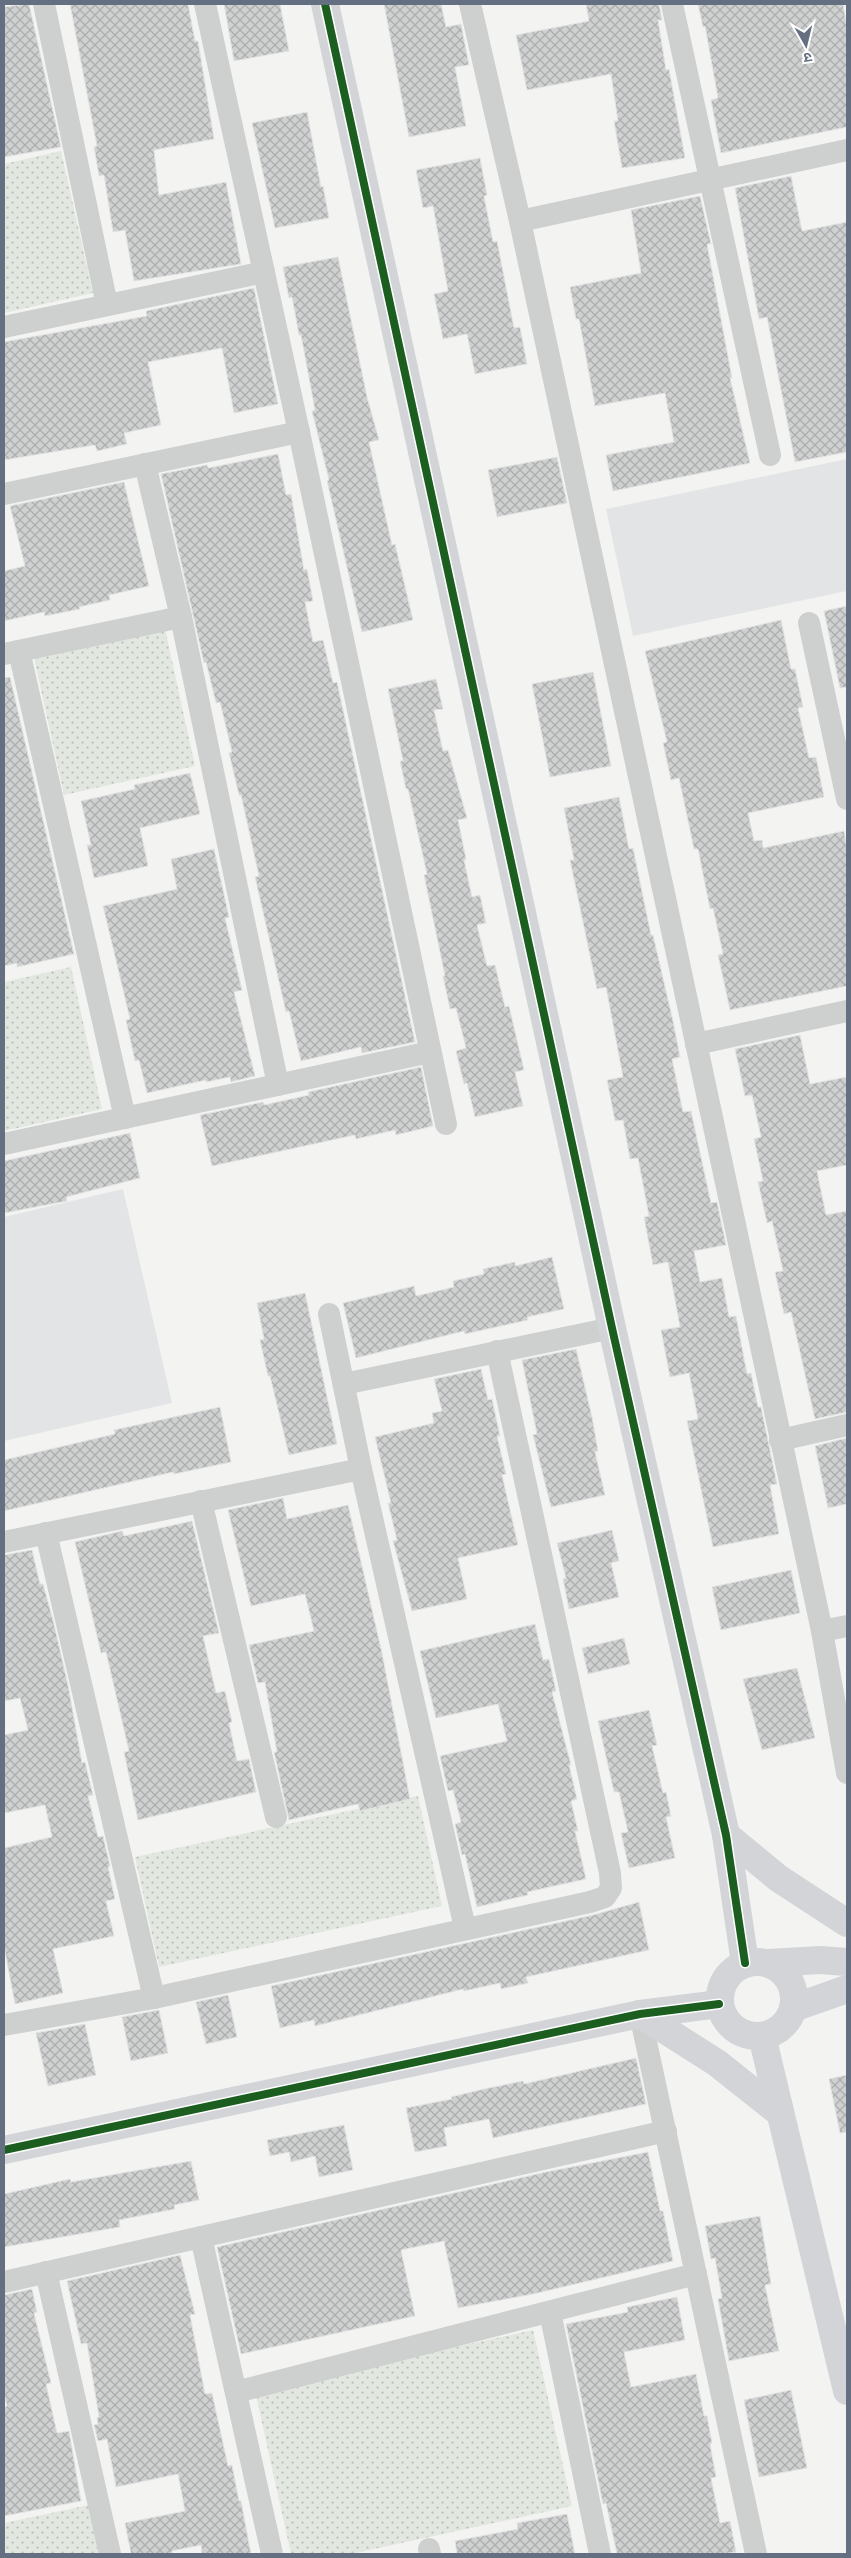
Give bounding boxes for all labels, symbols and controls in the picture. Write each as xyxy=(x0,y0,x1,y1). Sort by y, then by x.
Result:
north arrow xyxy=(781,20,831,70)
text: उ xyxy=(802,49,813,66)

